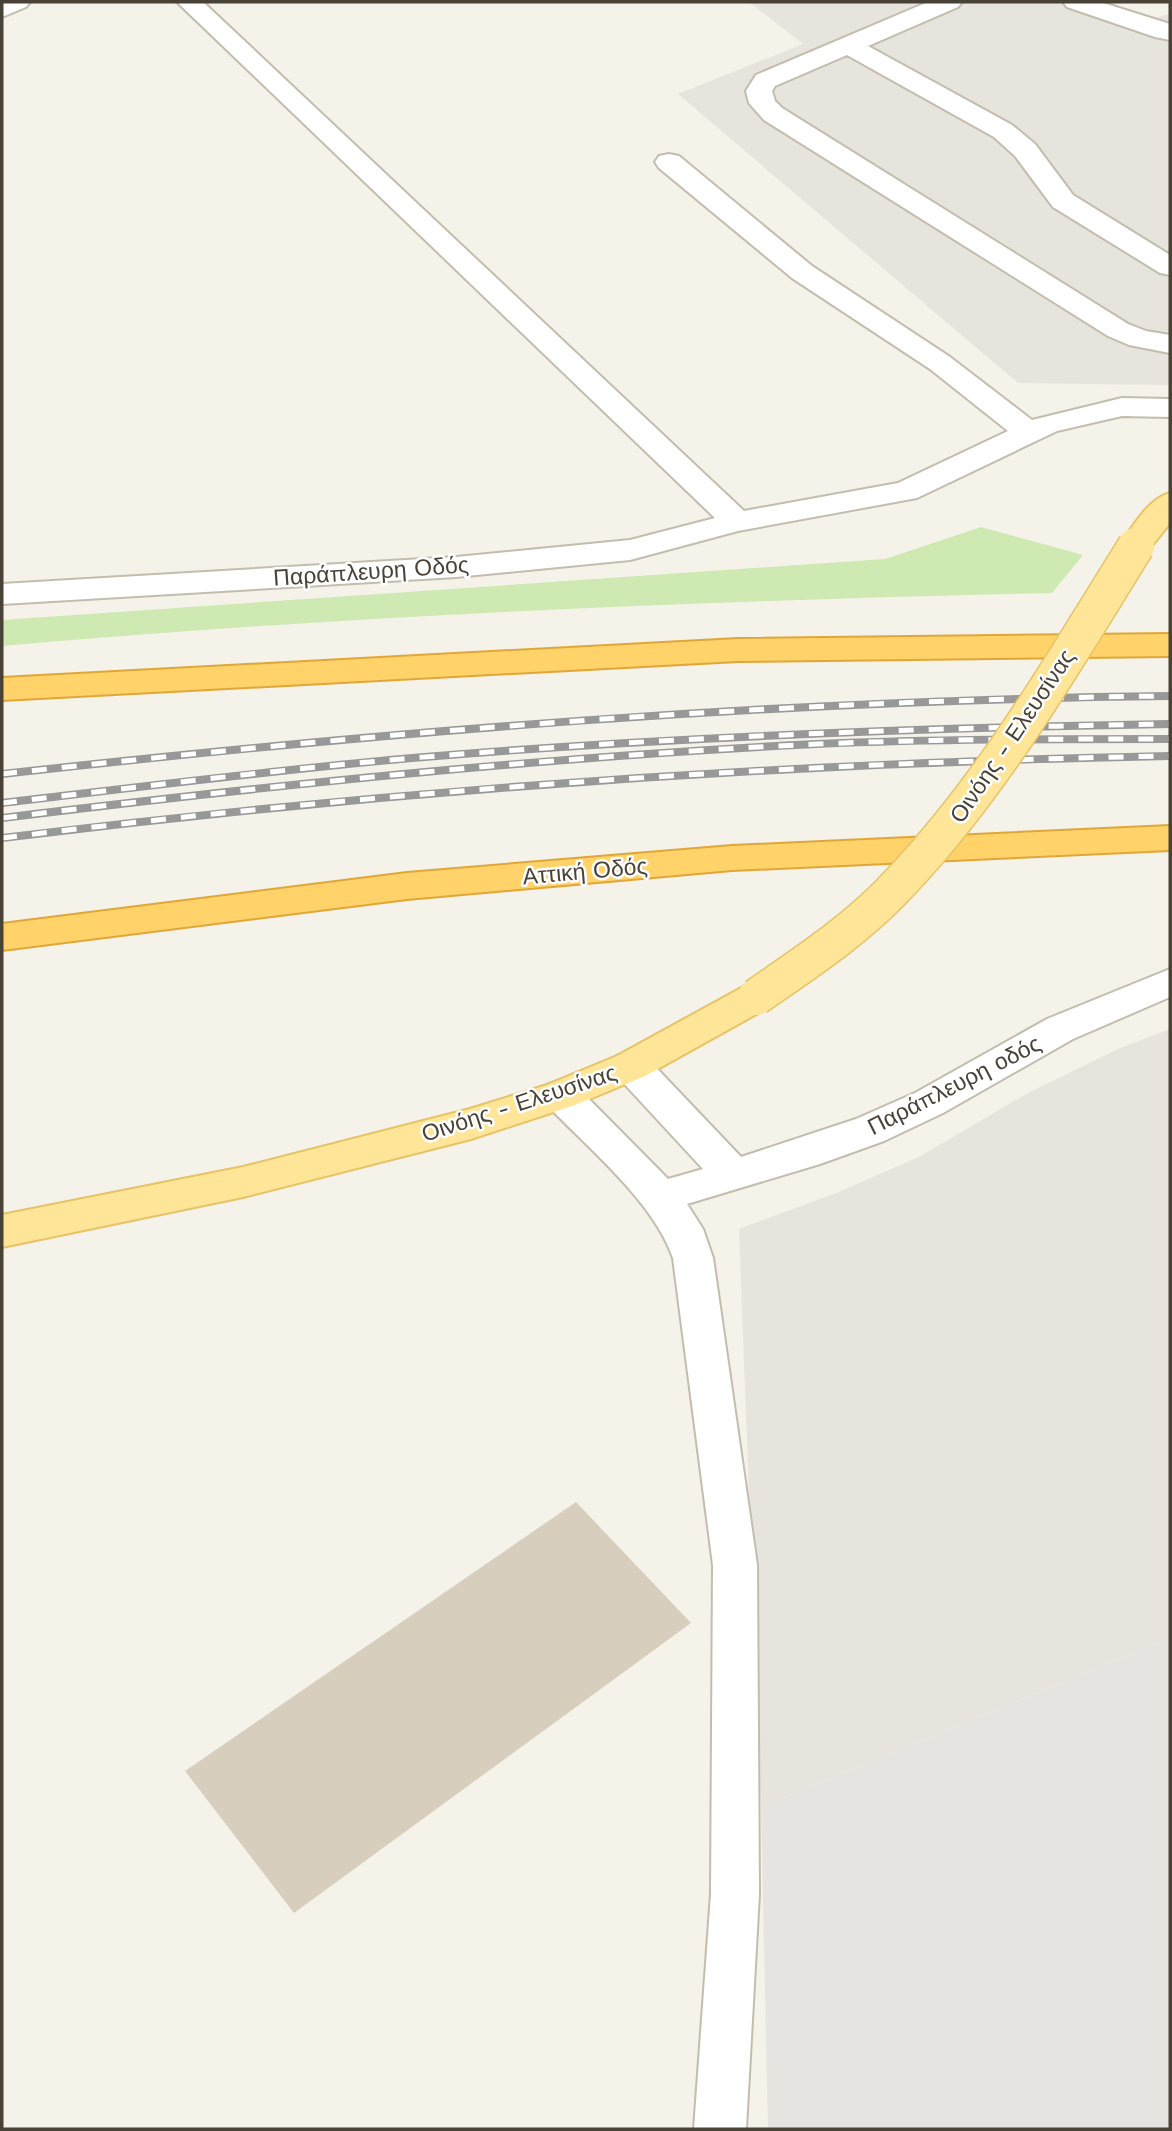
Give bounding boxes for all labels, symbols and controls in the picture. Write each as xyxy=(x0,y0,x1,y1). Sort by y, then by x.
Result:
street label: Παράπλευρη Οδός xyxy=(272,551,470,592)
street label: Οινόης - Ελευσίνας xyxy=(944,644,1080,828)
street label: Αττική Οδός xyxy=(521,853,649,890)
street label: Παράπλευρη οδός xyxy=(863,1030,1045,1141)
street label: Οινόης - Ελευσίνας xyxy=(418,1059,620,1148)

